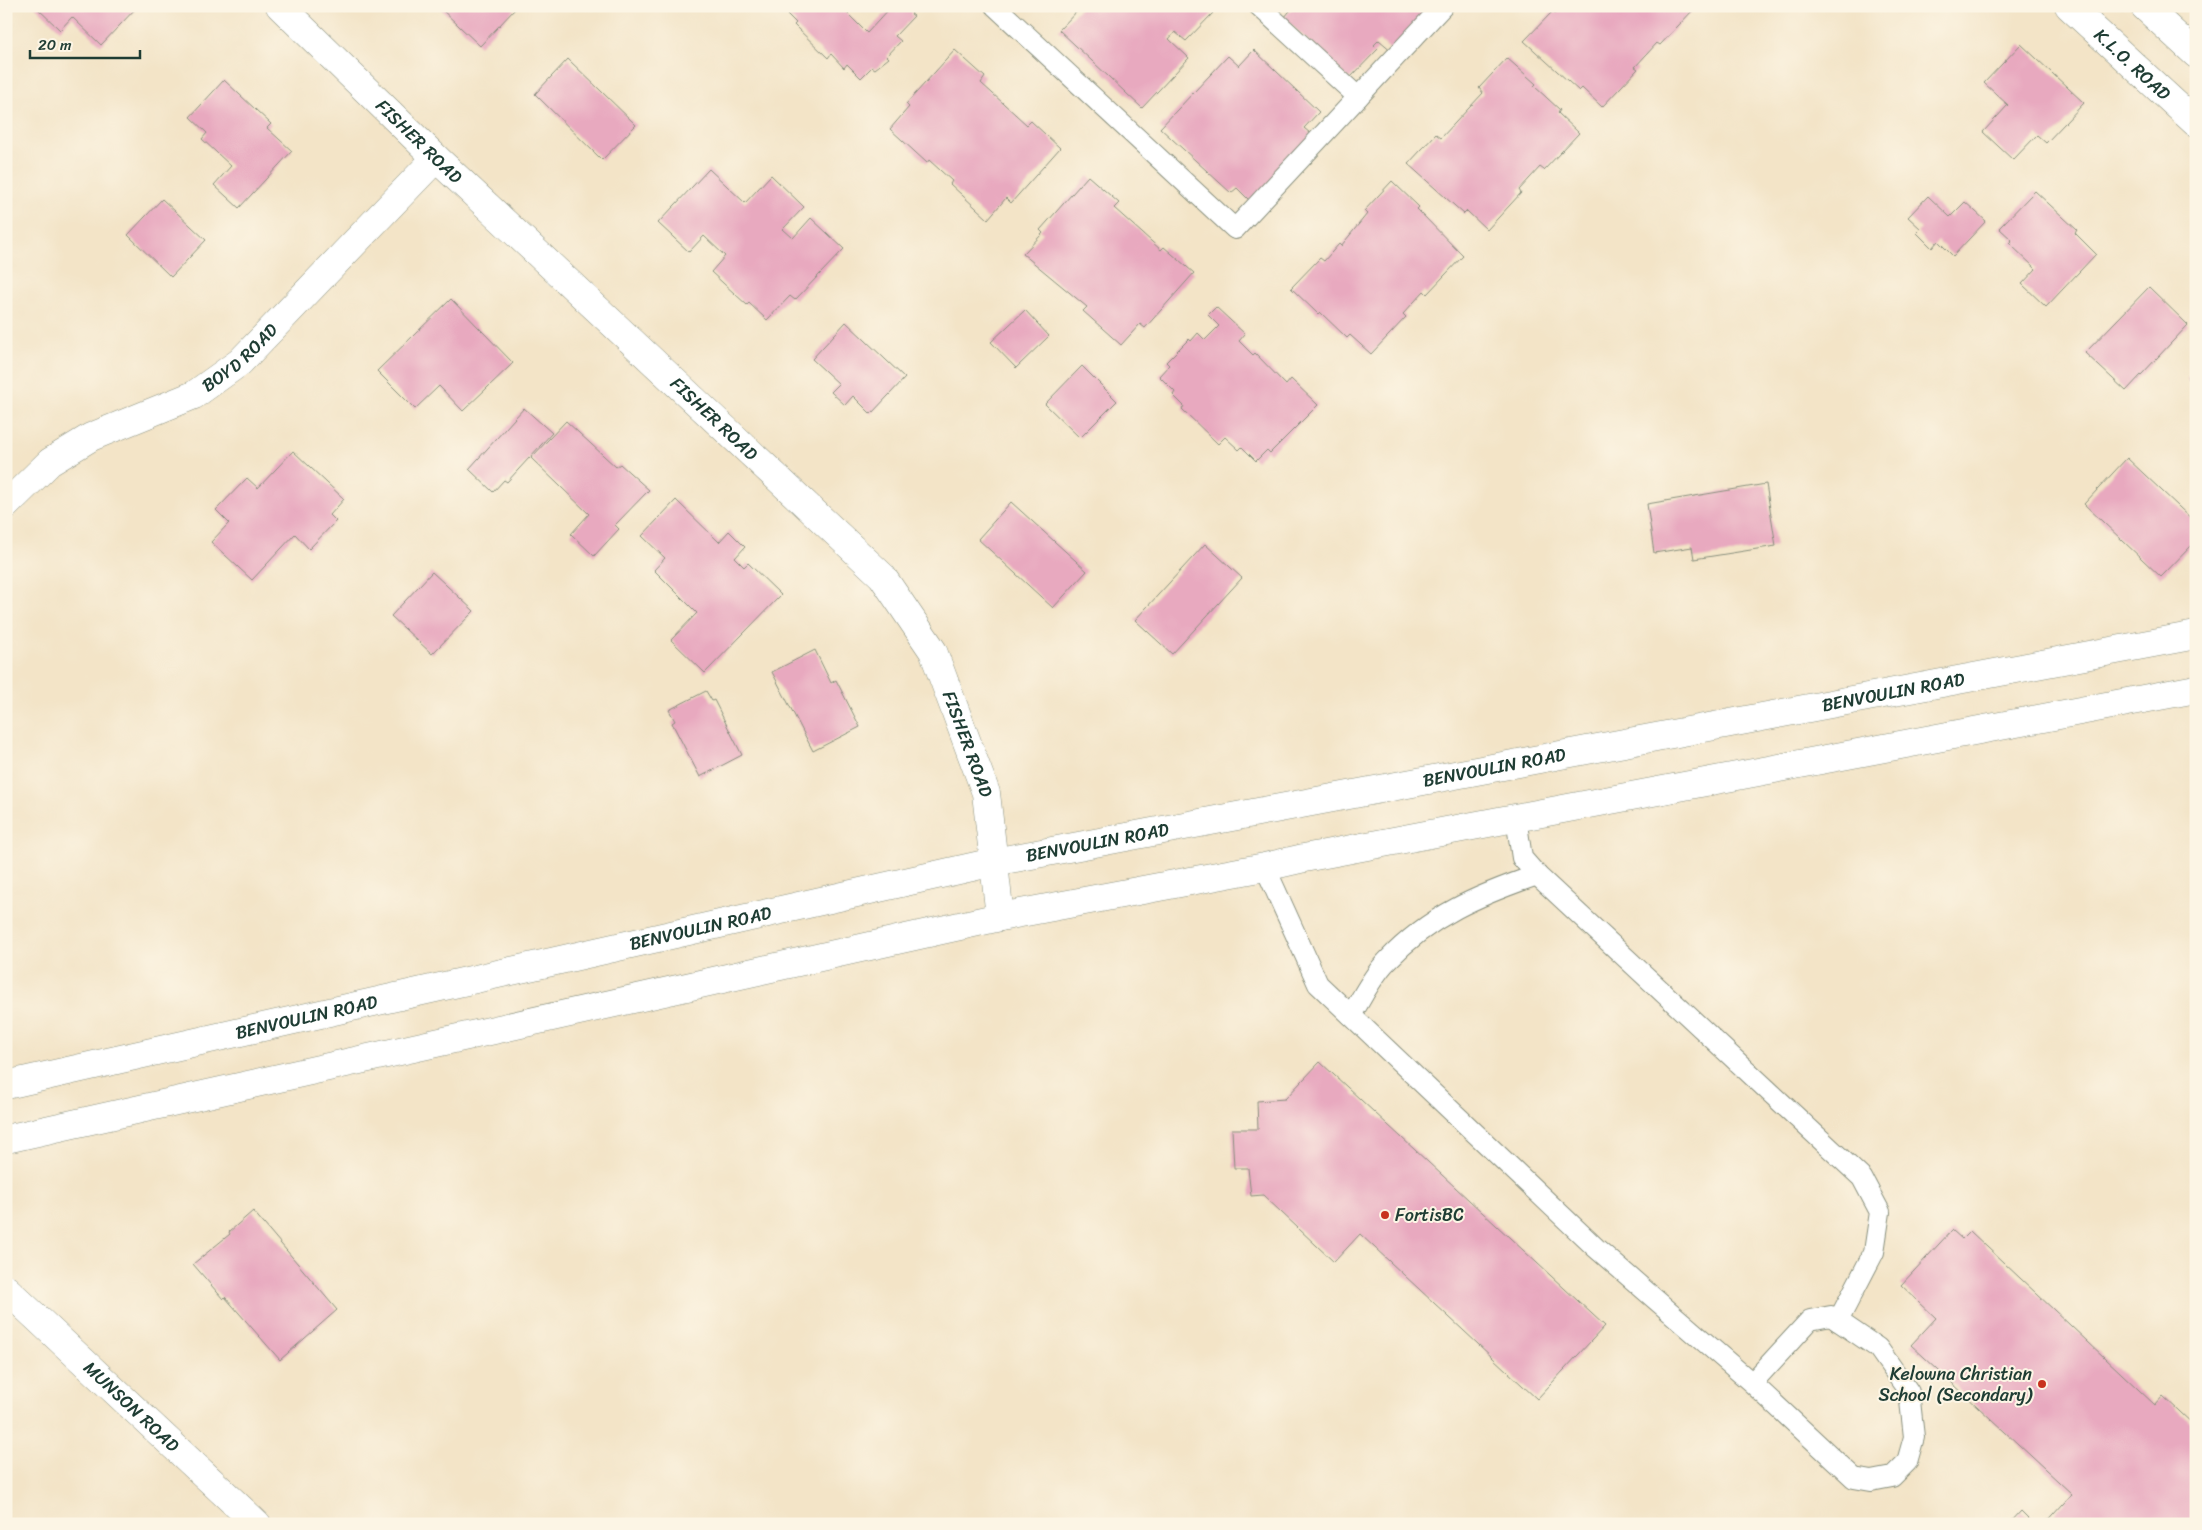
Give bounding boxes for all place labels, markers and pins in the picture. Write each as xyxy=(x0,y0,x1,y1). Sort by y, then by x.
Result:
place label: FortisBC xyxy=(1395,1199,1464,1231)
marker: FortisBC xyxy=(1379,1209,1391,1221)
place label: Kelowna Christian School (Secondary) xyxy=(1878,1358,2034,1411)
marker: Kelowna Christian School (Secondary) xyxy=(2036,1378,2048,1390)

